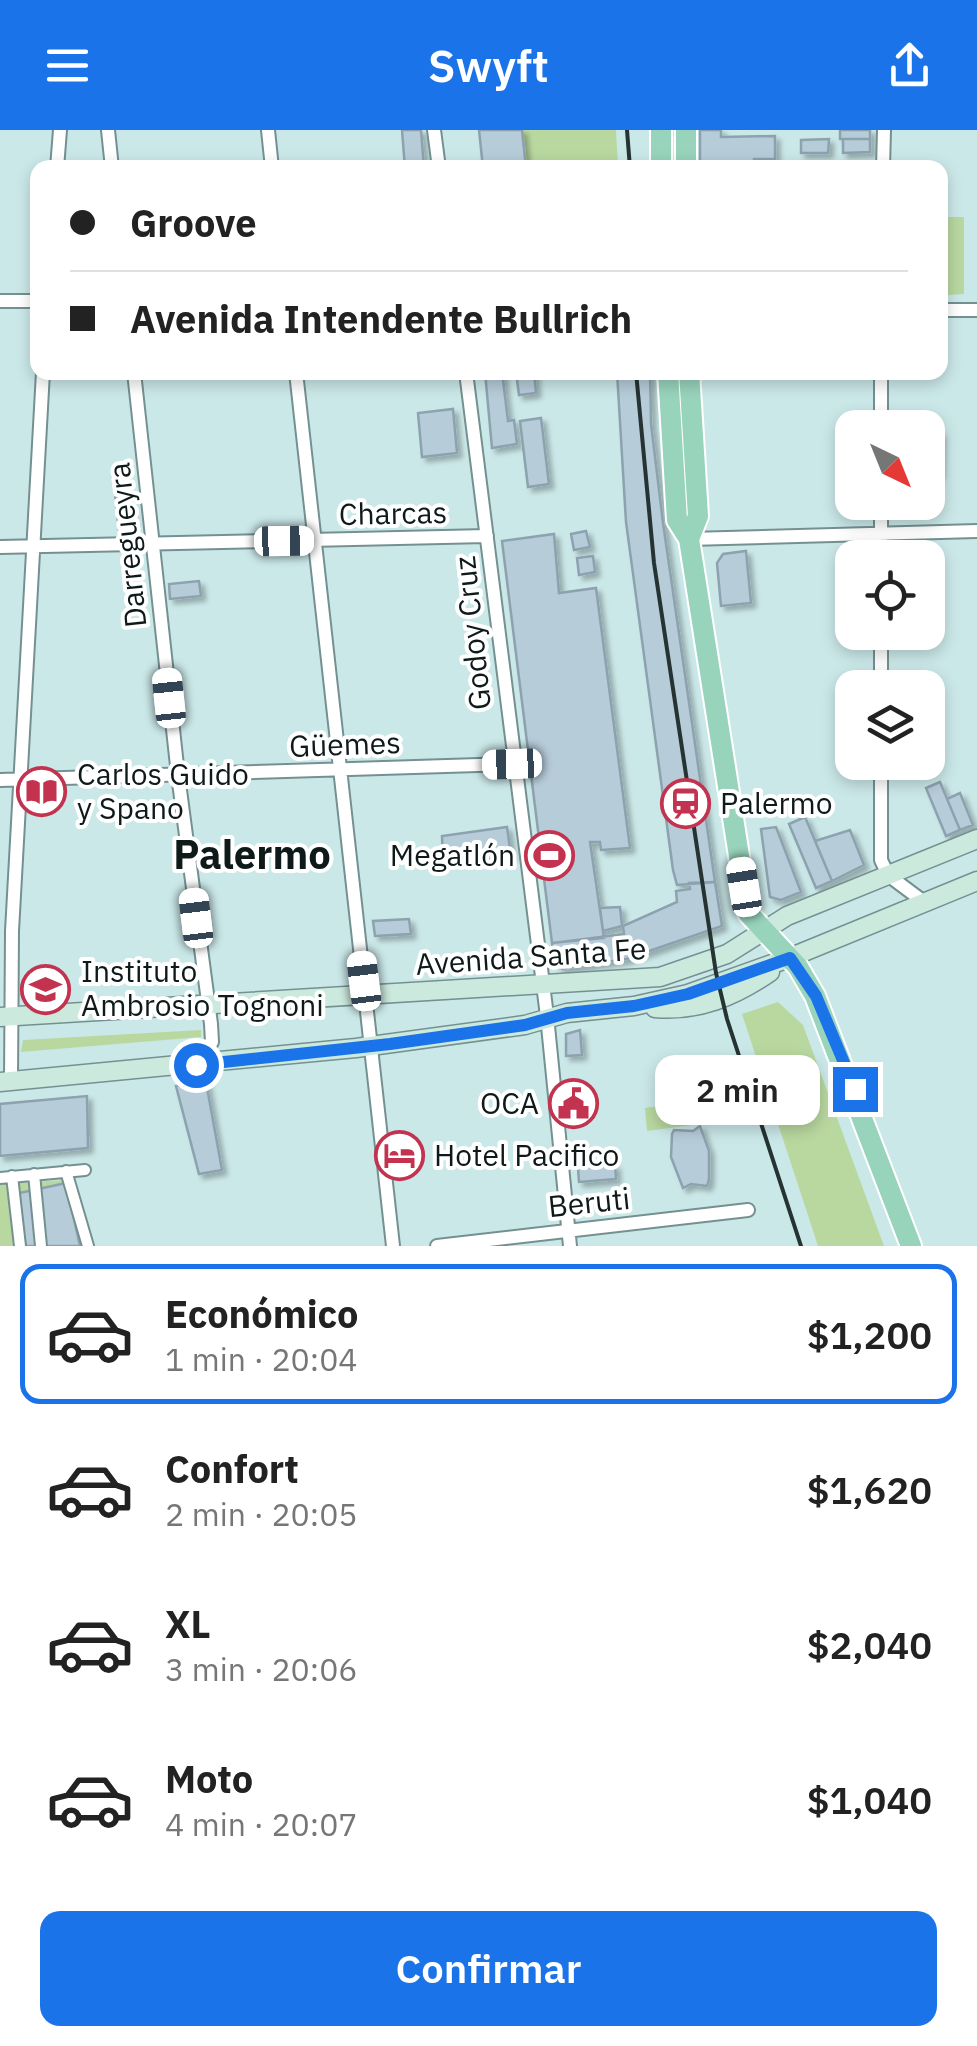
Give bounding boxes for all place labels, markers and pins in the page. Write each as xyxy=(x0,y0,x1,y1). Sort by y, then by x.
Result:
place label: Carlos Guido y Spano xyxy=(77,754,249,827)
library icon: Carlos Guido y Spano xyxy=(16,766,68,818)
station icon: Palermo xyxy=(659,778,711,830)
place label: Palermo xyxy=(720,783,833,822)
sports icon: Megatlón xyxy=(524,830,576,882)
place label: Megatlón xyxy=(390,835,515,874)
place label: Instituto Ambrosio Tognoni xyxy=(81,951,324,1024)
school or university icon: Instituto Ambrosio Tognoni xyxy=(20,963,72,1015)
public building icon: OCA xyxy=(548,1078,600,1130)
place label: OCA xyxy=(480,1083,539,1122)
hotel icon: Hotel Pacifico xyxy=(373,1130,425,1182)
place label: Hotel Pacifico xyxy=(434,1135,619,1174)

